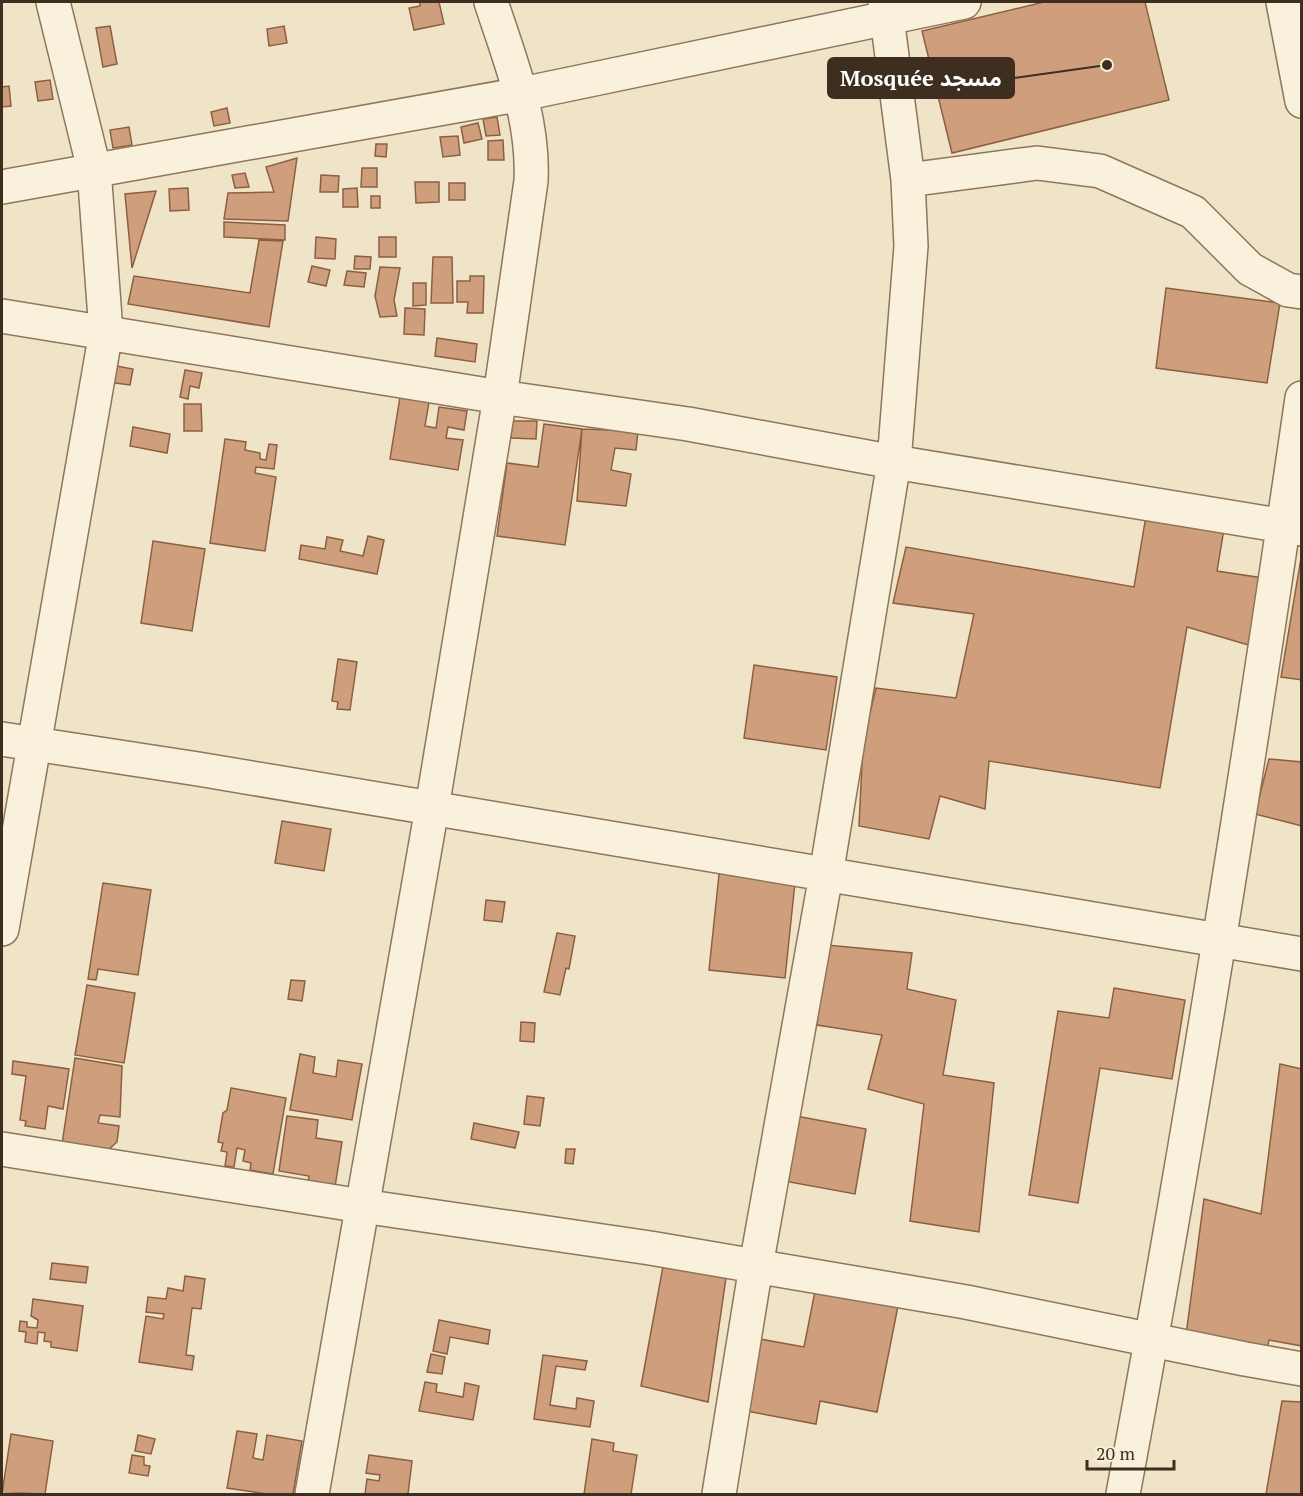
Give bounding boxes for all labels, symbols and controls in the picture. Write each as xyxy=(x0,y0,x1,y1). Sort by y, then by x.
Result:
callout: Mosquée مسجد xyxy=(828,58,1014,98)
text: Mosquée مسجد xyxy=(840,63,1002,92)
scale bar xyxy=(1087,1433,1174,1471)
text: 20 m xyxy=(1096,1441,1136,1465)

